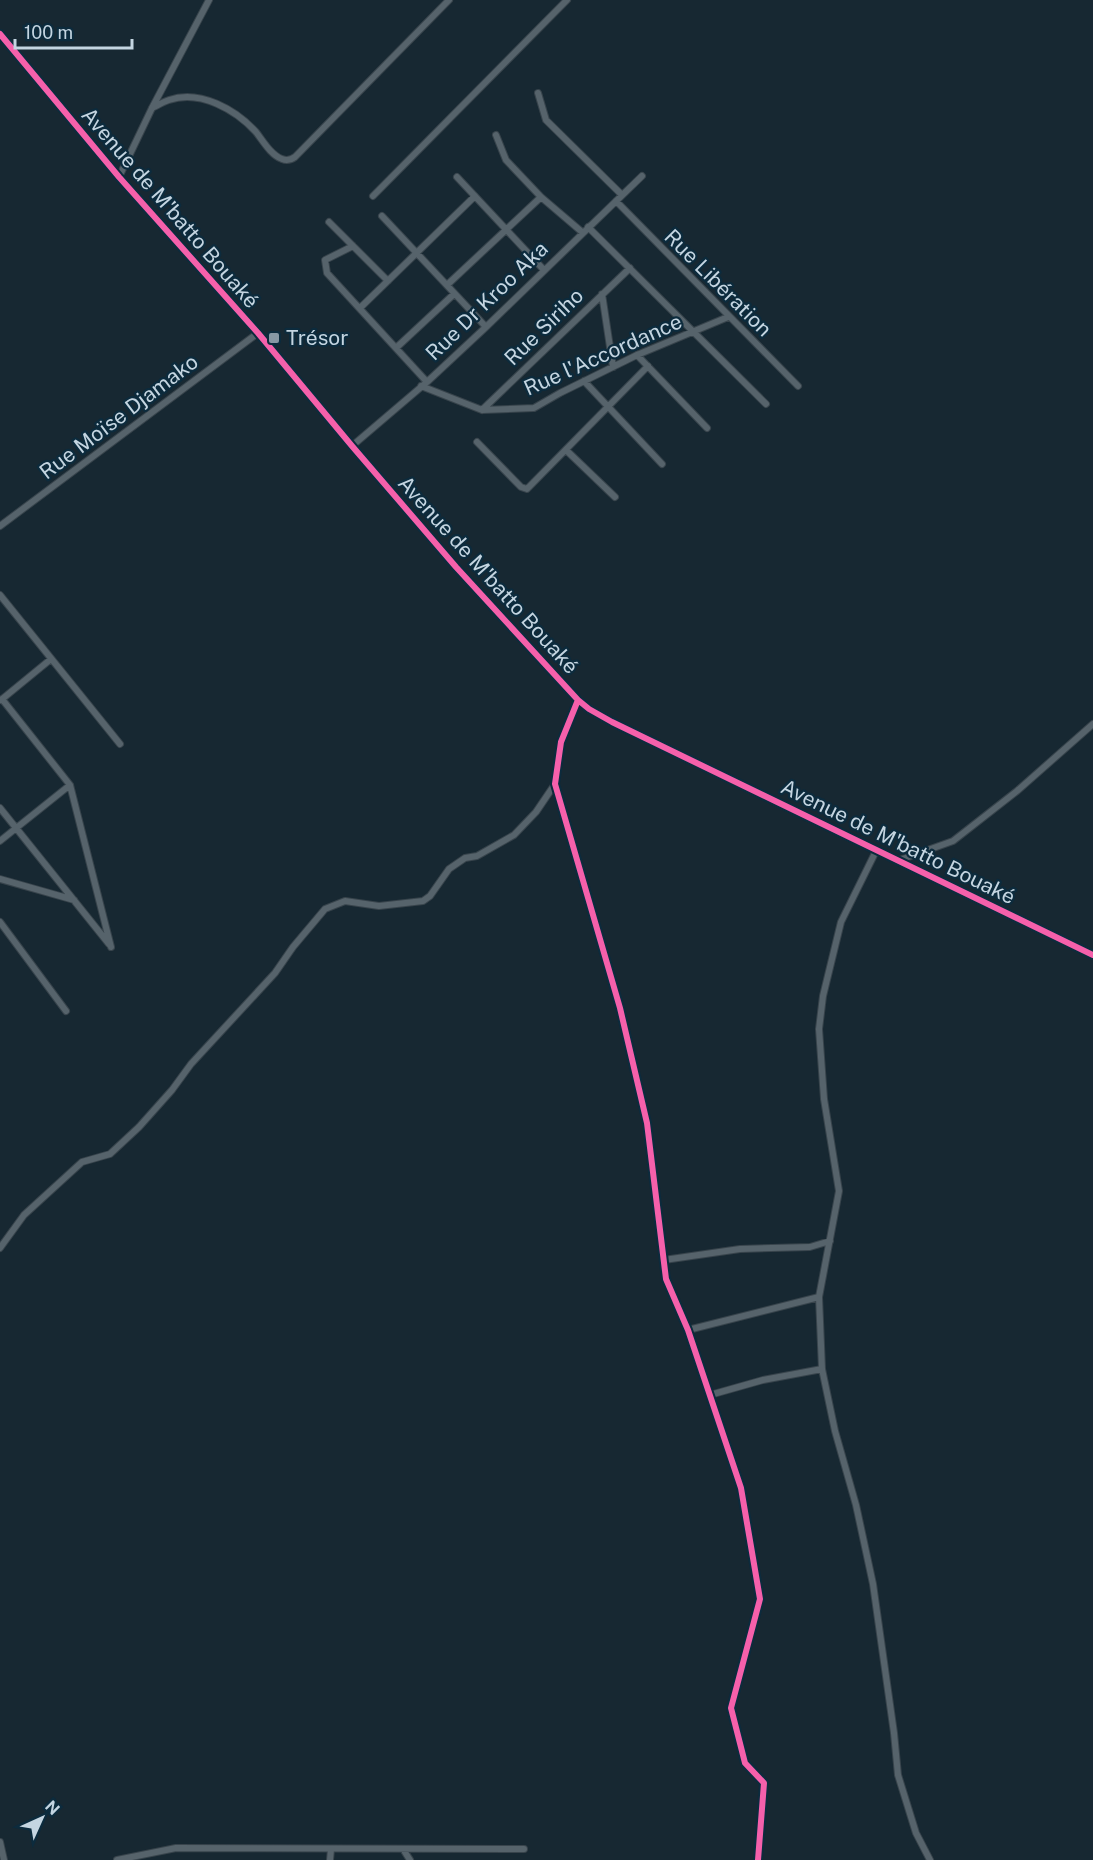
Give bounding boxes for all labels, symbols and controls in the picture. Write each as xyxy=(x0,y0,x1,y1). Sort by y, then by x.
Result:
scale bar xyxy=(15,12,132,50)
text: 100 m xyxy=(24,22,73,43)
street label: Avenue de M'batto Bouaké xyxy=(76,102,264,313)
street label: Rue Libération xyxy=(660,224,777,341)
street label: Rue Dr Kroo Aka xyxy=(420,236,553,365)
street label: Rue Siriho xyxy=(499,283,588,370)
street label: Rue l'Accordance xyxy=(520,308,686,401)
place label: Trésor xyxy=(286,325,348,350)
marker: Trésor xyxy=(267,331,281,345)
street label: Rue Moïse Djamako xyxy=(35,349,203,484)
street label: Avenue de M'batto Bouaké xyxy=(393,471,584,679)
street label: Avenue de M'batto Bouaké xyxy=(777,774,1019,909)
north arrow xyxy=(12,1788,72,1848)
text: N xyxy=(41,1797,63,1819)

